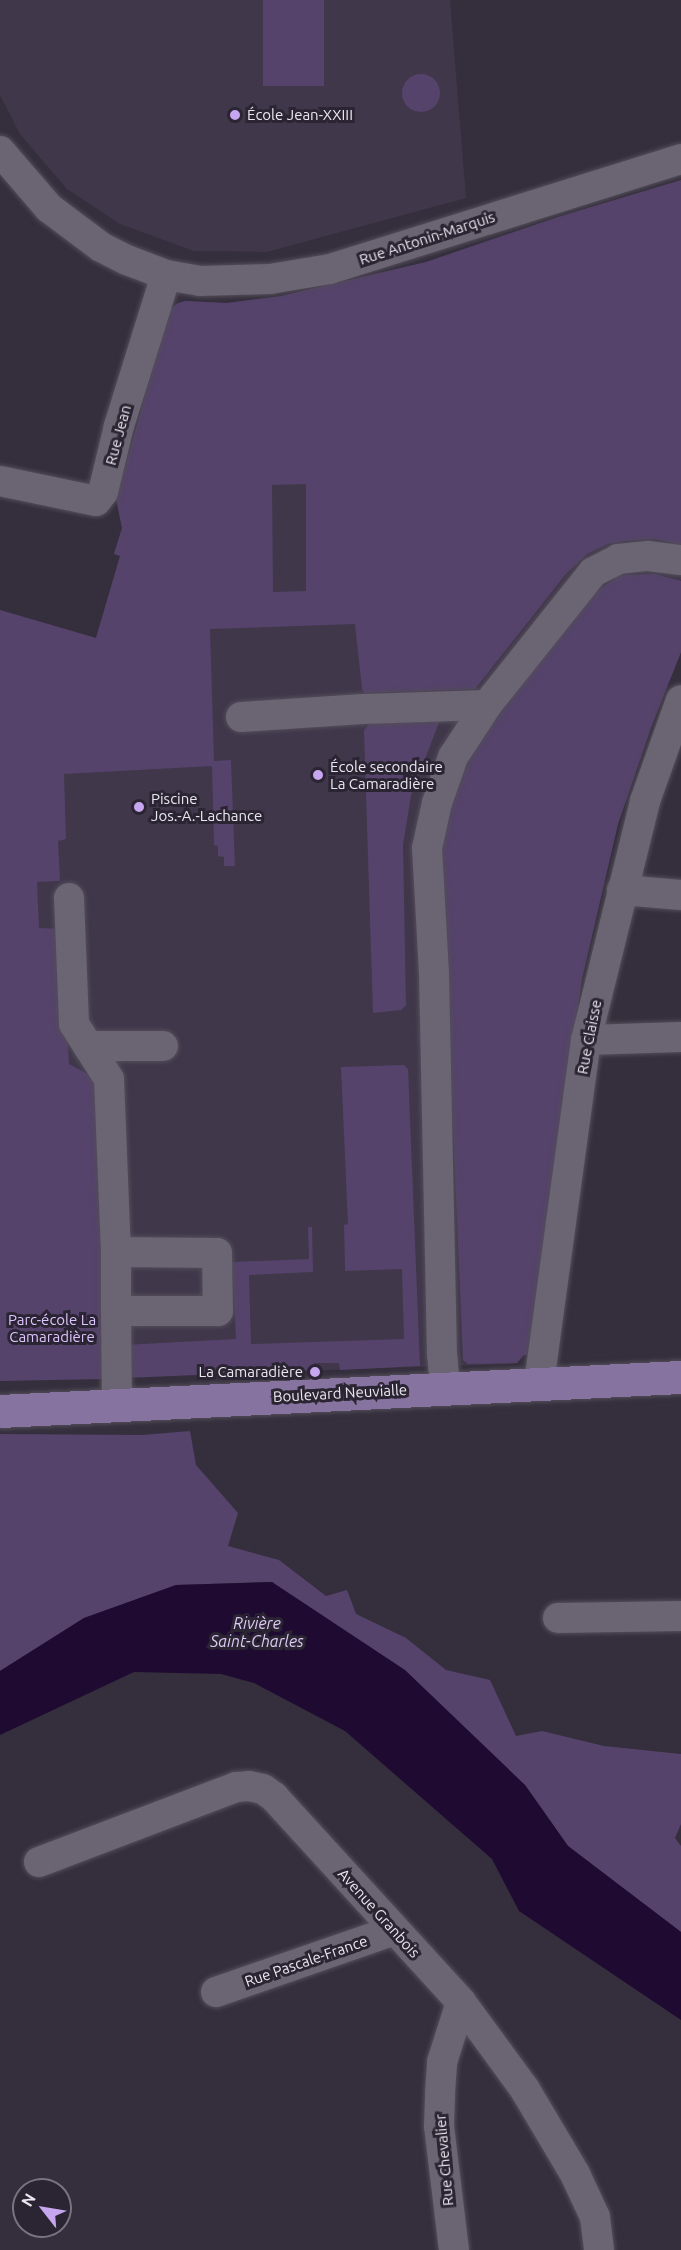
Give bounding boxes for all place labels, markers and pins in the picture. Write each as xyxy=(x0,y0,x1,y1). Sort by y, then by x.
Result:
place label: École Jean-XXIII xyxy=(247,106,353,124)
marker: École Jean-XXIII xyxy=(228,108,242,122)
place label: École secondaire La Camaradière xyxy=(330,757,443,792)
marker: École secondaire La Camaradière xyxy=(311,768,325,782)
place label: Piscine Jos.-A.-Lachance xyxy=(151,789,262,824)
marker: Piscine Jos.-A.-Lachance xyxy=(132,800,146,814)
place label: La Camaradière xyxy=(199,1363,303,1381)
marker: La Camaradière xyxy=(308,1365,322,1379)

